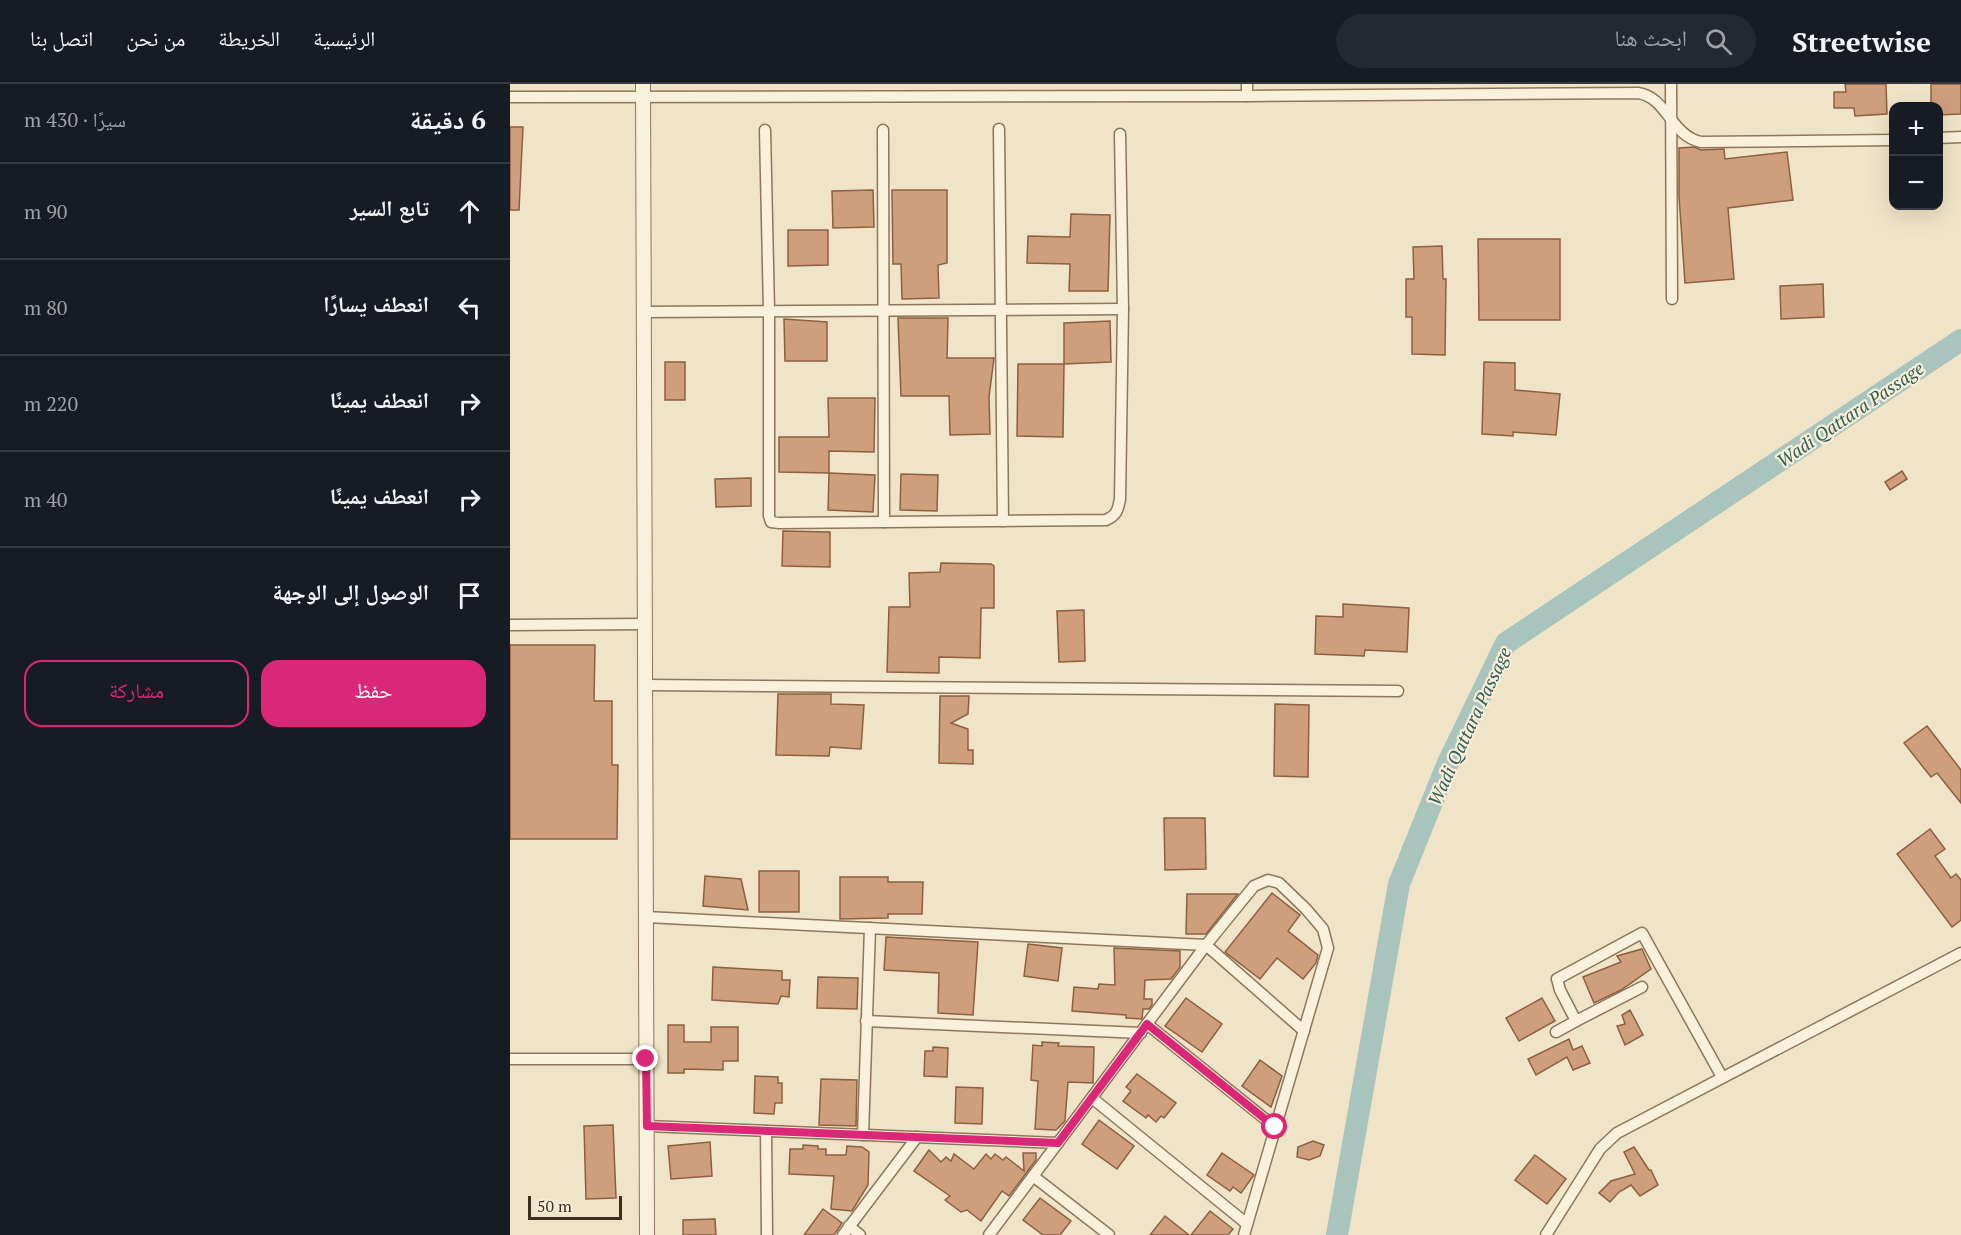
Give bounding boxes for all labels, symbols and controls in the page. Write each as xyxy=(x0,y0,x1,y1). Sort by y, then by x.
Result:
search box xyxy=(1336,14,1756,68)
text: ابحث هنا xyxy=(1615,23,1687,52)
text: Streetwise xyxy=(1792,23,1931,60)
text: اتصل بنا xyxy=(30,24,93,52)
text: من نحن xyxy=(126,24,185,52)
text: الخريطة xyxy=(218,24,280,52)
text: الرئيسية xyxy=(313,24,375,52)
icon: search xyxy=(1702,25,1735,58)
text: 6 دقيقة xyxy=(410,102,486,136)
map controls xyxy=(1889,102,1943,210)
button: + xyxy=(1889,102,1943,156)
text: سيرًا · 430 m xyxy=(24,106,126,133)
button: − xyxy=(1889,156,1943,210)
text: تابع السير xyxy=(350,193,429,222)
icon: ahead xyxy=(453,195,486,228)
text: 90 m xyxy=(24,198,67,225)
text: انعطف يسارًا xyxy=(323,289,429,318)
icon: left xyxy=(453,291,486,324)
text: 80 m xyxy=(24,294,67,321)
water label: Wadi Qattara Passage xyxy=(1772,356,1928,472)
text: انعطف يمينًا xyxy=(330,385,429,414)
icon: right xyxy=(453,387,486,420)
text: 220 m xyxy=(24,390,78,417)
text: انعطف يمينًا xyxy=(330,481,429,510)
icon: right xyxy=(453,483,486,516)
text: 40 m xyxy=(24,486,67,513)
text: الوصول إلى الوجهة xyxy=(272,577,429,606)
icon: arrive xyxy=(453,579,486,612)
water label: Wadi Qattara Passage xyxy=(1422,643,1516,809)
button: مشاركة xyxy=(24,660,249,727)
button: حفظ xyxy=(261,660,486,727)
route end xyxy=(632,1045,658,1071)
route start xyxy=(1261,1113,1287,1139)
scale bar xyxy=(528,1193,622,1220)
text: 50 m xyxy=(537,1195,572,1217)

